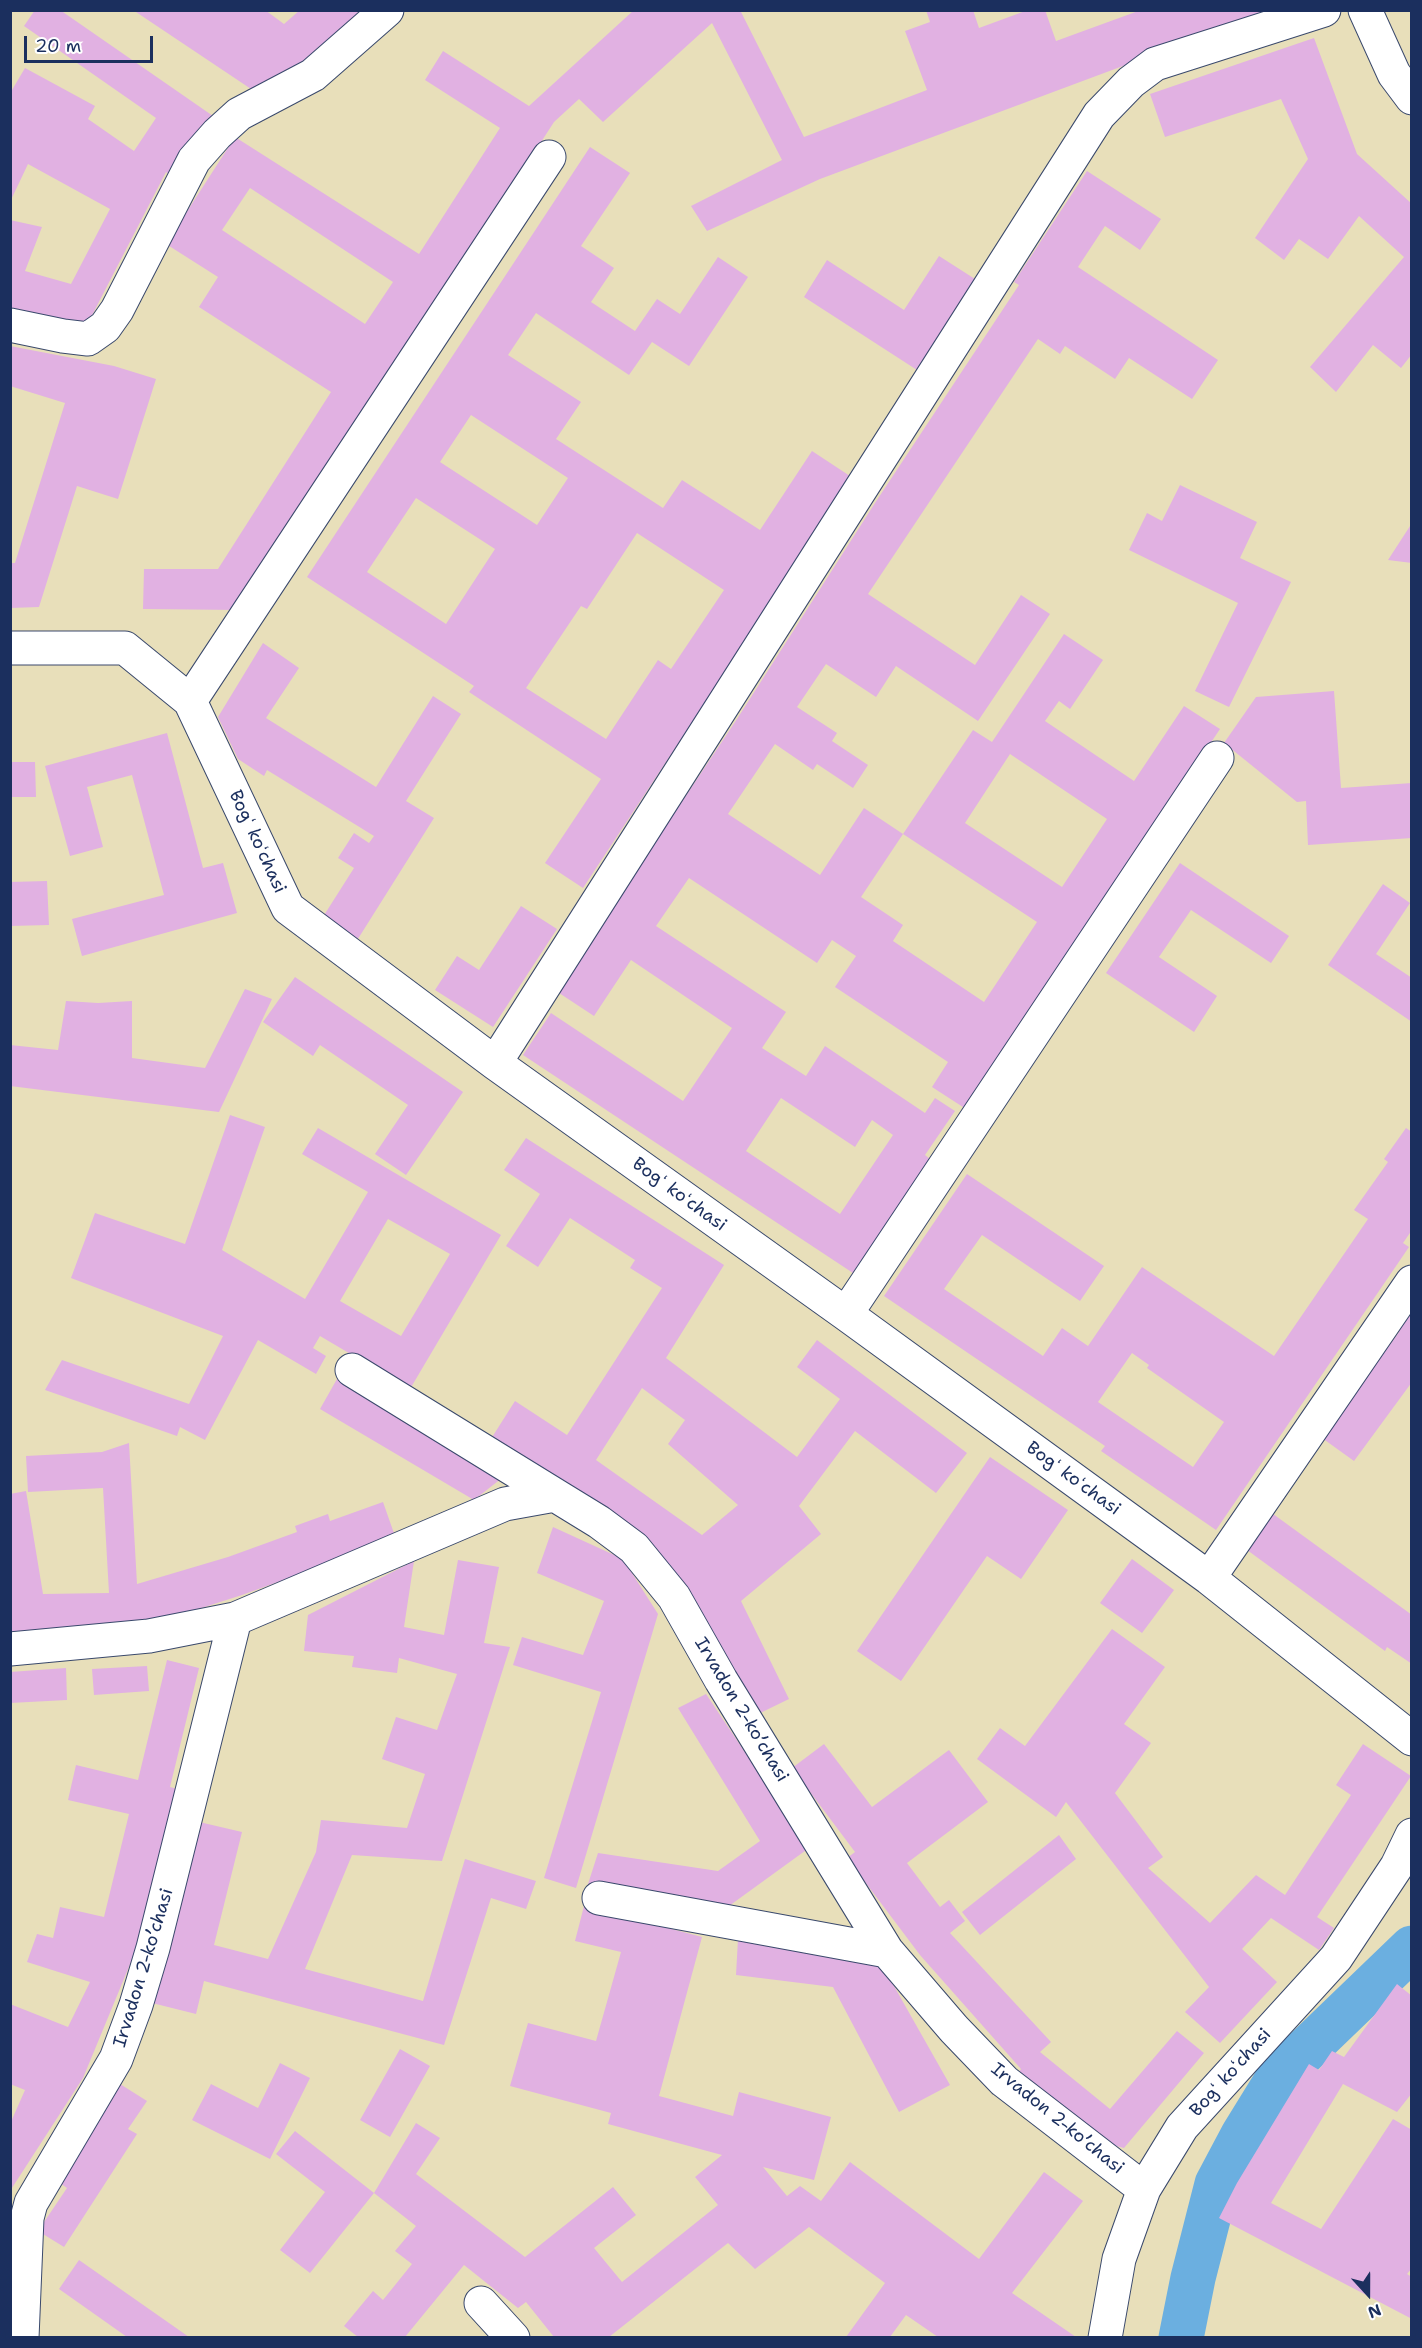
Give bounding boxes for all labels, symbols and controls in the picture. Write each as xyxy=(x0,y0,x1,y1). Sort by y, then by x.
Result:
scale bar xyxy=(27,24,156,62)
text: 20 m xyxy=(35,34,81,58)
street label: Bogʻ koʻchasi xyxy=(224,787,290,897)
street label: Bogʻ koʻchasi xyxy=(628,1154,730,1236)
street label: Bogʻ koʻchasi xyxy=(1022,1438,1124,1520)
street label: Irvadon 2-koʼchasi xyxy=(689,1634,793,1786)
street label: Irvadon 2-koʼchasi xyxy=(110,1886,178,2050)
street label: Bogʻ koʻchasi xyxy=(1186,2024,1276,2122)
street label: Irvadon 2-koʼchasi xyxy=(986,2059,1128,2179)
north arrow xyxy=(1338,2264,1398,2324)
text: N xyxy=(1365,2299,1384,2323)

